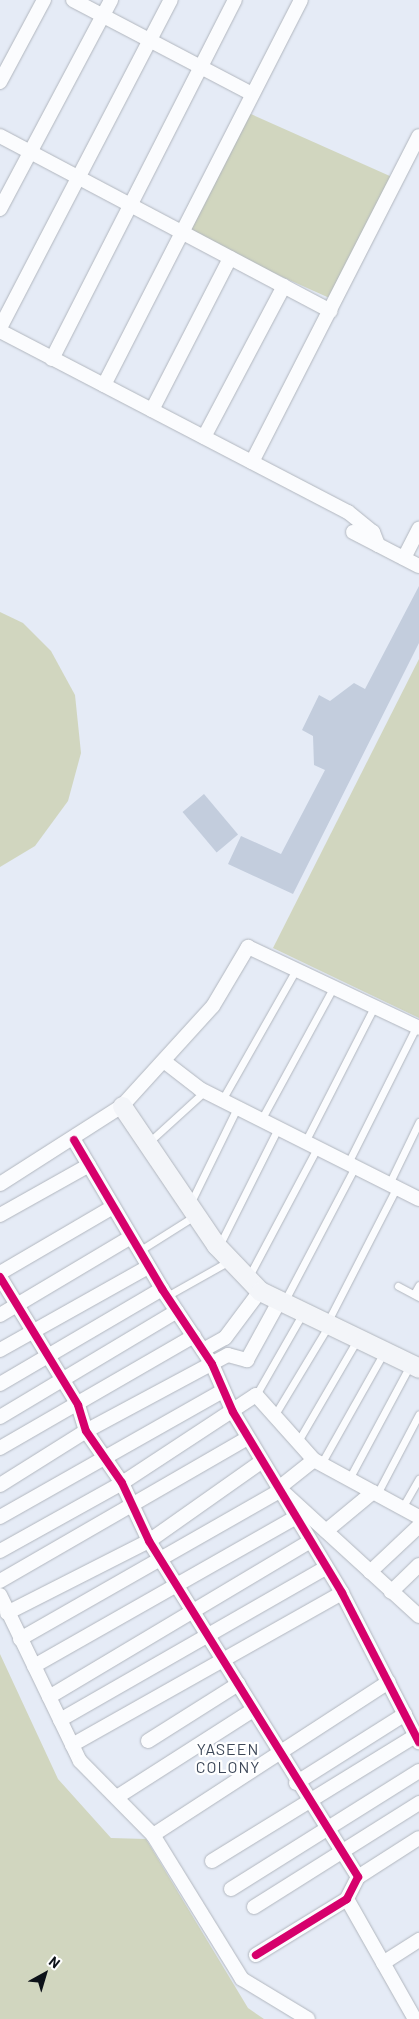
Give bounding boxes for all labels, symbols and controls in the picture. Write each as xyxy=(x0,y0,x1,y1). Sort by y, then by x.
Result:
district label: YASEEN COLONY xyxy=(195,1739,261,1777)
north arrow xyxy=(20,1949,70,1999)
text: N xyxy=(46,1952,64,1971)

